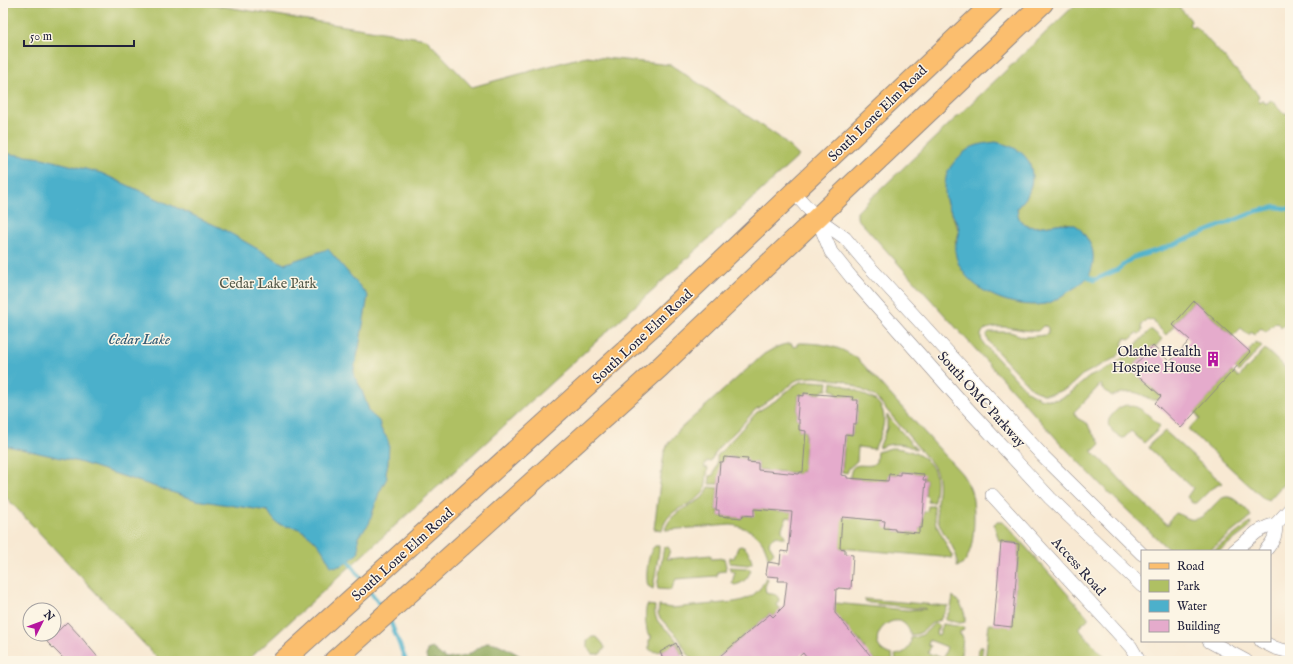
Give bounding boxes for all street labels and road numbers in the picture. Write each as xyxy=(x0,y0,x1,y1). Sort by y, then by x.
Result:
street label: South Lone Elm Road xyxy=(824,61,931,166)
street label: South Lone Elm Road xyxy=(589,285,697,388)
street label: South OMC Parkway xyxy=(933,348,1029,452)
street label: South Lone Elm Road xyxy=(348,504,458,605)
street label: Access Road xyxy=(1047,533,1110,600)

